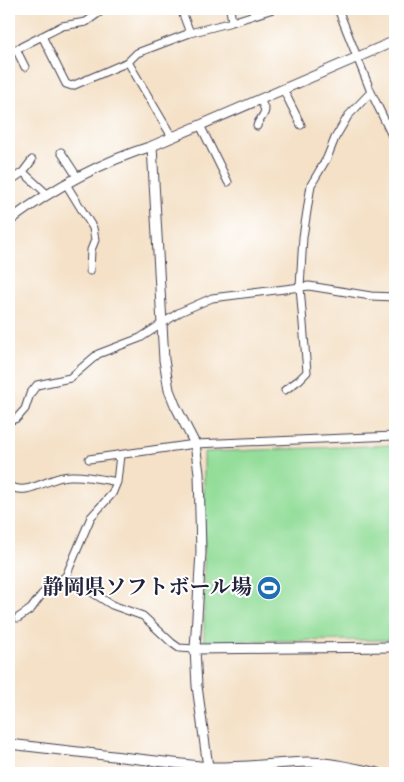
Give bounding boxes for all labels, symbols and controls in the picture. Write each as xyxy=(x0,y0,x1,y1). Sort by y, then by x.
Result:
place label: 静岡県ソフトボール場 xyxy=(42,575,252,601)
sports icon: 静岡県ソフトボール場 xyxy=(256,575,282,601)

